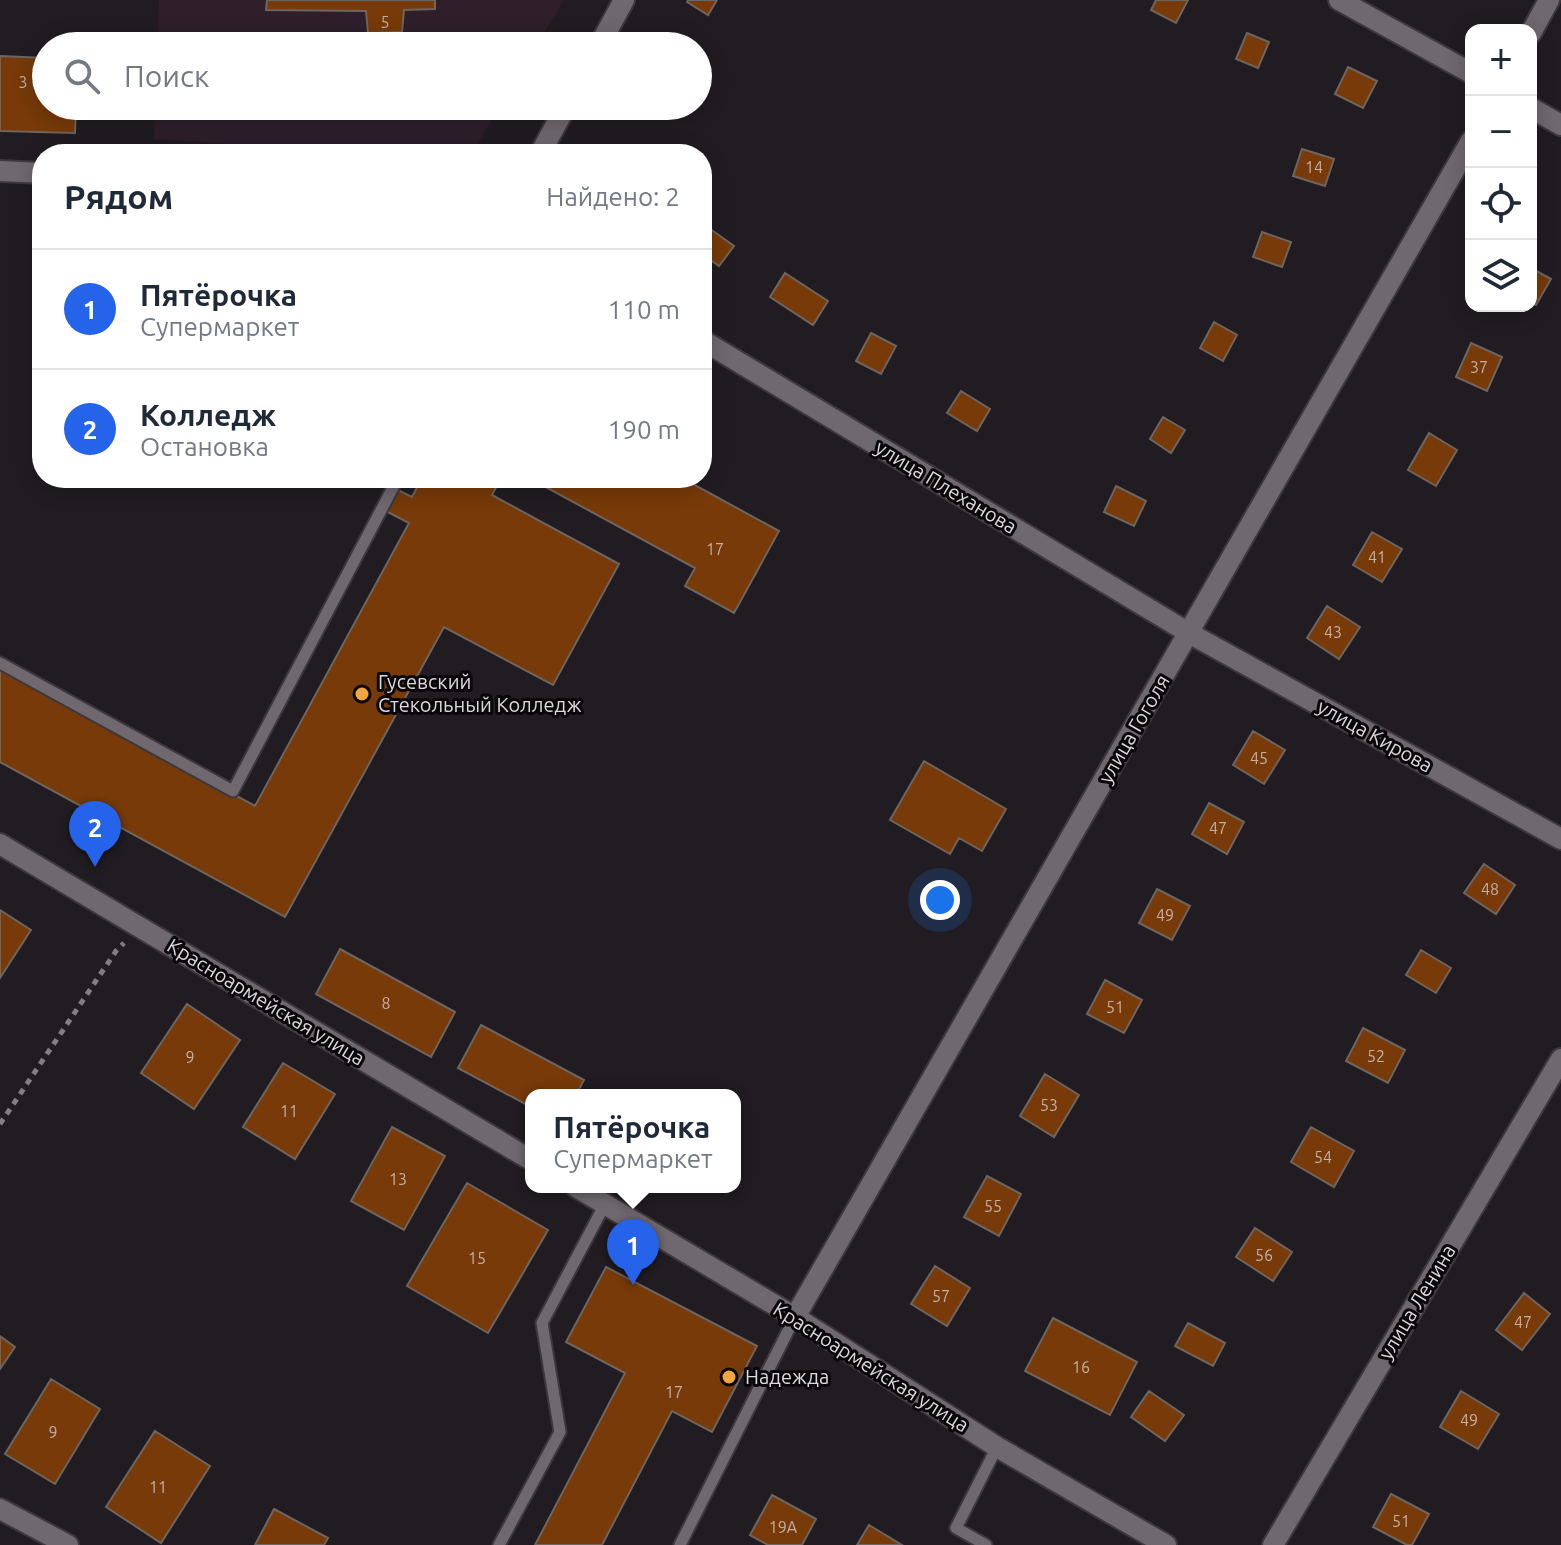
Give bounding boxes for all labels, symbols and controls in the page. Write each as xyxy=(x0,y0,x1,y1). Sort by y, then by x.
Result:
house number: 5 xyxy=(380,13,390,31)
map controls xyxy=(1465,24,1537,312)
button: + xyxy=(1465,24,1537,96)
search box xyxy=(32,32,712,120)
icon: search xyxy=(60,54,104,98)
text: Поиск xyxy=(124,59,209,93)
house number: 3 xyxy=(18,73,28,91)
button: − xyxy=(1465,96,1537,168)
house number: 14 xyxy=(1305,158,1323,176)
button: locate xyxy=(1465,168,1537,240)
text: Рядом xyxy=(64,177,173,215)
text: Найдено: 2 xyxy=(546,182,680,211)
button: layers xyxy=(1465,240,1537,312)
text: Пятёрочка xyxy=(140,278,297,312)
text: 1 xyxy=(83,295,97,324)
text: 110 m xyxy=(608,295,680,324)
text: Супермаркет xyxy=(140,312,299,341)
house number: 37 xyxy=(1470,358,1488,376)
text: Колледж xyxy=(140,398,276,432)
text: 2 xyxy=(83,415,97,444)
text: 190 m xyxy=(608,415,680,444)
text: Остановка xyxy=(140,432,269,461)
street label: улица Плеханова xyxy=(871,435,1021,538)
house number: 17 xyxy=(706,540,724,558)
house number: 41 xyxy=(1368,548,1386,566)
house number: 43 xyxy=(1324,623,1342,641)
place label: Гусевский Стекольный Колледж xyxy=(378,670,582,716)
street label: улица Гоголя xyxy=(1093,671,1174,787)
marker: Гусевский Стекольный Колледж xyxy=(353,685,371,703)
street label: улица Кирова xyxy=(1314,694,1437,777)
house number: 45 xyxy=(1250,749,1268,767)
pin: 2 xyxy=(69,801,121,867)
house number: 47 xyxy=(1209,819,1227,837)
your location xyxy=(920,880,960,920)
house number: 48 xyxy=(1481,880,1499,898)
house number: 49 xyxy=(1156,906,1174,924)
street label: Красноармейская улица xyxy=(163,933,369,1070)
house number: 8 xyxy=(381,994,391,1012)
house number: 51 xyxy=(1106,998,1124,1016)
house number: 52 xyxy=(1367,1047,1385,1065)
house number: 9 xyxy=(185,1048,195,1066)
popup xyxy=(525,1089,741,1193)
house number: 53 xyxy=(1040,1096,1058,1114)
house number: 11 xyxy=(280,1102,298,1120)
text: Пятёрочка xyxy=(553,1110,710,1144)
text: Супермаркет xyxy=(553,1144,713,1173)
house number: 54 xyxy=(1314,1148,1332,1166)
house number: 13 xyxy=(389,1170,407,1188)
house number: 55 xyxy=(984,1197,1002,1215)
pin: 1 xyxy=(607,1219,659,1285)
street label: улица Ленина xyxy=(1373,1240,1460,1363)
house number: 56 xyxy=(1255,1246,1273,1264)
house number: 15 xyxy=(468,1249,486,1267)
house number: 57 xyxy=(932,1287,950,1305)
street label: Красноармейская улица xyxy=(769,1297,973,1436)
house number: 47 xyxy=(1514,1313,1532,1331)
house number: 16 xyxy=(1072,1358,1090,1376)
place label: Надежда xyxy=(745,1365,829,1388)
marker: Надежда xyxy=(720,1368,738,1386)
house number: 17 xyxy=(665,1383,683,1401)
house number: 49 xyxy=(1460,1411,1478,1429)
house number: 9 xyxy=(48,1423,58,1441)
house number: 11 xyxy=(149,1478,167,1496)
house number: 51 xyxy=(1392,1512,1410,1530)
house number: 19А xyxy=(769,1518,798,1536)

